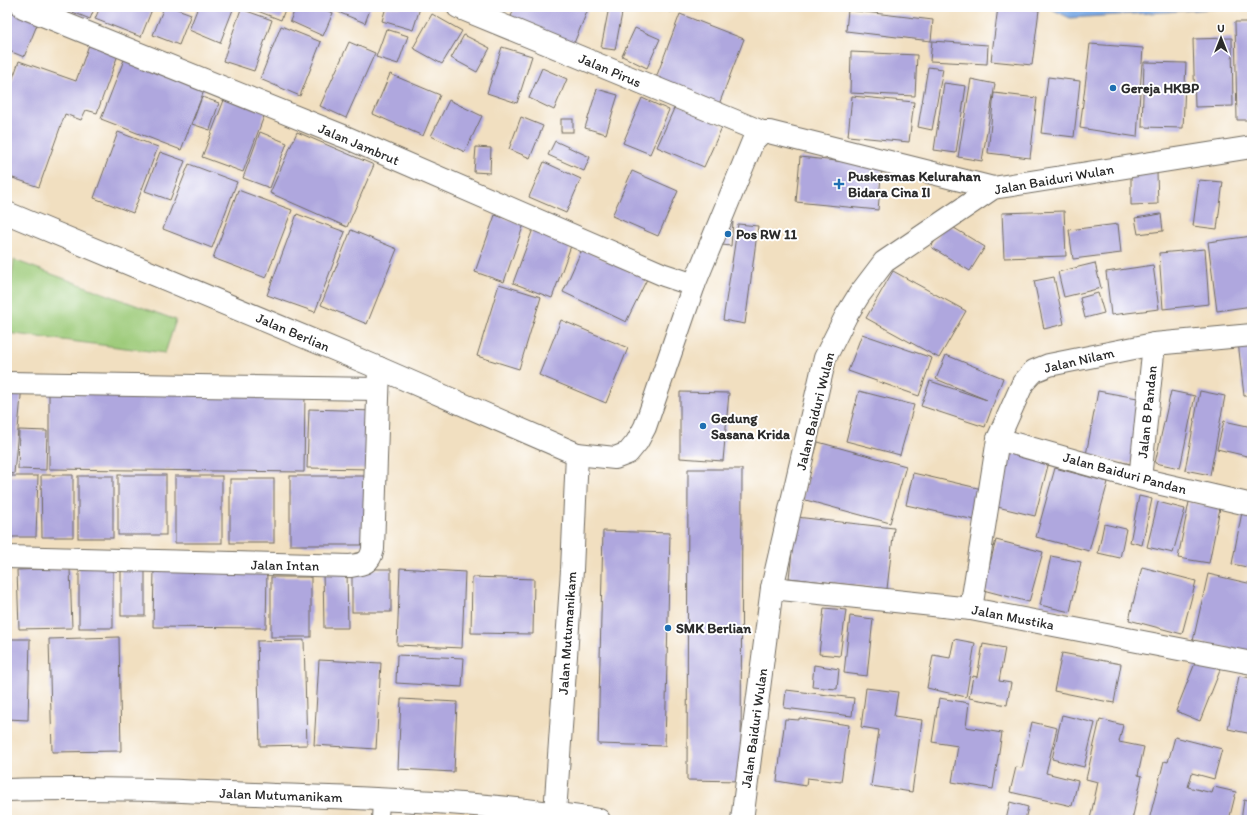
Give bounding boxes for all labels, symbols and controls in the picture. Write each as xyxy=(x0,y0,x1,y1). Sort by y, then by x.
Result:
north arrow xyxy=(1201,18,1241,58)
text: U xyxy=(1217,22,1225,35)
street label: Jalan Pirus xyxy=(576,50,644,91)
place label: Gereja HKBP xyxy=(1121,80,1199,97)
marker: Gereja HKBP xyxy=(1108,83,1118,93)
street label: Jalan Jambrut xyxy=(316,120,402,169)
street label: Jalan Baiduri Wulan xyxy=(993,161,1115,198)
place label: Puskesmas Kelurahan Bidara Cina II xyxy=(848,168,981,201)
marker: Puskesmas Kelurahan Bidara Cina II xyxy=(833,178,845,190)
place label: Pos RW 11 xyxy=(736,226,797,243)
marker: Pos RW 11 xyxy=(723,229,733,239)
street label: Jalan Berlian xyxy=(253,309,333,356)
street label: Jalan Nilam xyxy=(1042,344,1116,377)
street label: Jalan Baiduri Wulan xyxy=(793,350,838,472)
street label: Jalan B Pandan xyxy=(1134,364,1161,459)
place label: Gedung Sasana Krida xyxy=(711,410,790,443)
marker: Gedung Sasana Krida xyxy=(698,421,708,431)
street label: Jalan Baiduri Pandan xyxy=(1061,449,1189,498)
street label: Jalan Intan xyxy=(251,556,320,575)
street label: Jalan Mutumanikam xyxy=(555,571,580,695)
street label: Jalan Mustika xyxy=(970,601,1056,634)
place label: SMK Berlian xyxy=(676,620,751,637)
marker: SMK Berlian xyxy=(663,623,673,633)
street label: Jalan Baiduri Wulan xyxy=(738,667,771,789)
street label: Jalan Mutumanikam xyxy=(219,785,343,806)

